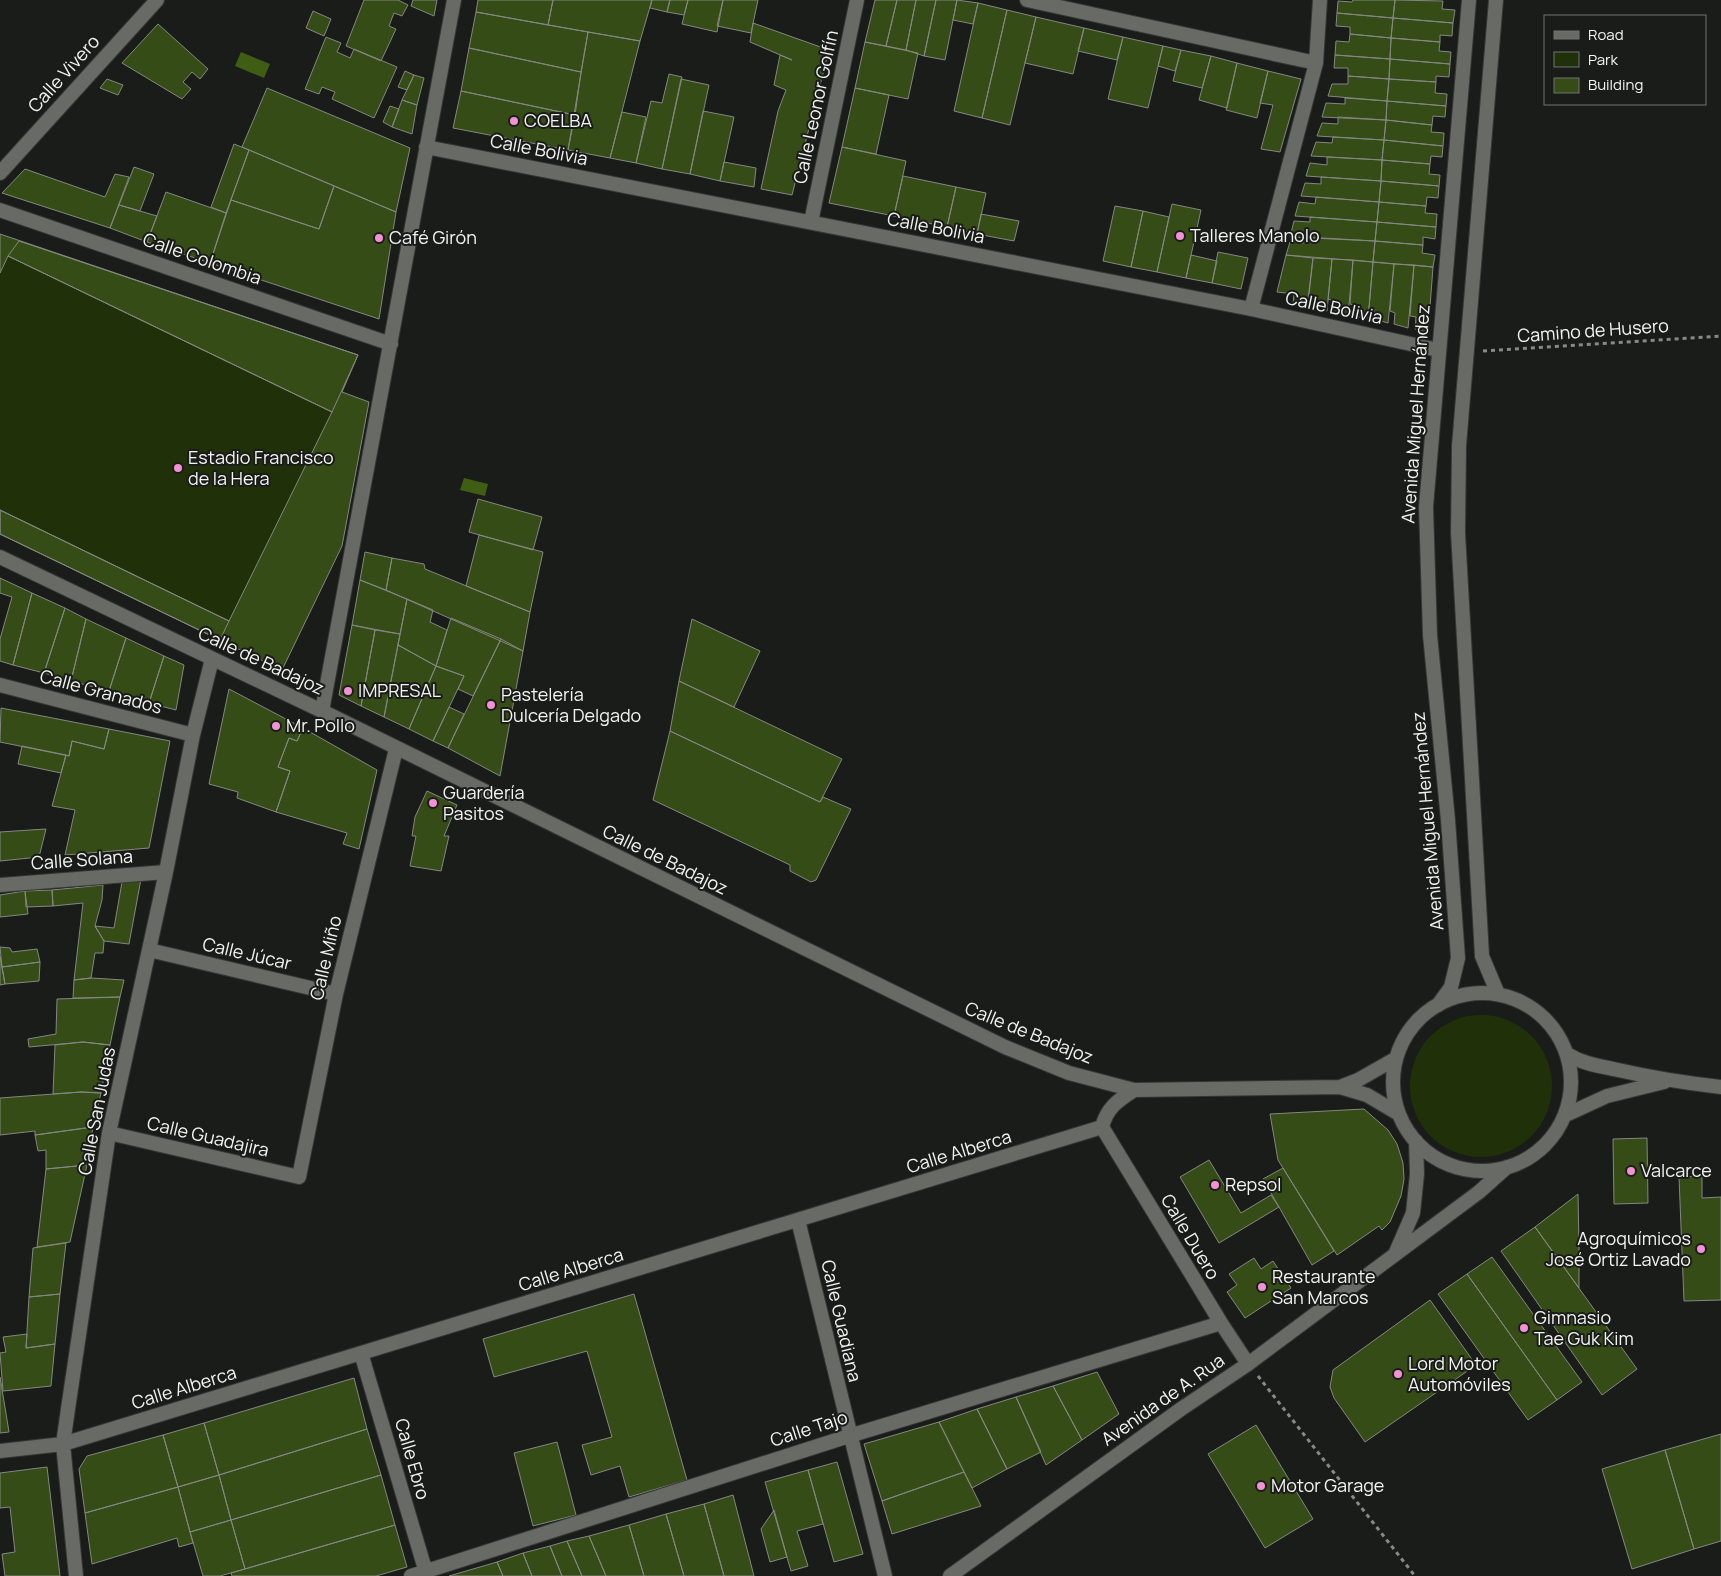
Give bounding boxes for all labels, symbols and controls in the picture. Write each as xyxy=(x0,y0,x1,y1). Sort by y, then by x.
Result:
legend xyxy=(1544,15,1706,105)
text: Road xyxy=(1588,24,1624,45)
street label: Calle Leonor Golfín xyxy=(787,28,843,186)
street label: Calle Vivero xyxy=(22,29,104,117)
text: Park xyxy=(1588,49,1618,70)
text: Building xyxy=(1588,74,1643,95)
place label: COELBA xyxy=(524,108,592,132)
marker: COELBA xyxy=(508,115,520,127)
street label: Calle Bolivia xyxy=(488,128,590,170)
street label: Calle Bolivia xyxy=(885,206,987,248)
place label: Talleres Manolo xyxy=(1190,223,1320,247)
place label: Café Girón xyxy=(389,225,477,249)
street label: Calle Colombia xyxy=(140,227,265,290)
marker: Talleres Manolo xyxy=(1174,230,1186,242)
marker: Café Girón xyxy=(373,232,385,244)
street label: Calle Bolivia xyxy=(1283,285,1385,329)
street label: Avenida Miguel Hernández xyxy=(1395,304,1435,524)
street label: Camino de Husero xyxy=(1516,313,1670,347)
place label: Estadio Francisco de la Hera xyxy=(188,445,334,490)
marker: Estadio Francisco de la Hera xyxy=(172,462,184,474)
street label: Calle de Badajoz xyxy=(195,620,328,700)
street label: Calle Granados xyxy=(37,663,165,719)
place label: IMPRESAL xyxy=(358,678,441,702)
place label: Pastelería Dulcería Delgado xyxy=(501,682,641,727)
marker: IMPRESAL xyxy=(342,685,354,697)
marker: Pastelería Dulcería Delgado xyxy=(485,699,497,711)
street label: Avenida Miguel Hernández xyxy=(1405,711,1449,931)
place label: Mr. Pollo xyxy=(286,713,355,737)
marker: Mr. Pollo xyxy=(270,720,282,732)
place label: Guardería Pasitos xyxy=(443,780,525,825)
marker: Guardería Pasitos xyxy=(427,797,439,809)
street label: Calle de Badajoz xyxy=(599,818,732,900)
street label: Calle Solana xyxy=(30,843,134,875)
street label: Calle Miño xyxy=(304,913,346,1002)
street label: Calle Júcar xyxy=(200,931,295,975)
street label: Calle de Badajoz xyxy=(962,995,1097,1069)
street label: Calle San Judas xyxy=(72,1045,120,1177)
street label: Calle Guadajira xyxy=(145,1110,271,1162)
street label: Calle Alberca xyxy=(903,1124,1014,1178)
place label: Valcarce xyxy=(1641,1158,1712,1182)
marker: Valcarce xyxy=(1625,1165,1637,1177)
place label: Repsol xyxy=(1225,1172,1281,1196)
marker: Repsol xyxy=(1209,1179,1221,1191)
street label: Calle Duero xyxy=(1156,1189,1226,1284)
place label: Agroquímicos José Ortiz Lavado xyxy=(1546,1226,1691,1271)
street label: Calle Alberca xyxy=(515,1242,626,1296)
marker: Agroquímicos José Ortiz Lavado xyxy=(1695,1243,1707,1255)
street label: Calle Guadiana xyxy=(816,1257,868,1384)
place label: Restaurante San Marcos xyxy=(1272,1264,1375,1309)
marker: Restaurante San Marcos xyxy=(1256,1281,1268,1293)
place label: Gimnasio Tae Guk Kim xyxy=(1534,1305,1634,1350)
marker: Gimnasio Tae Guk Kim xyxy=(1518,1322,1530,1334)
street label: Avenida de A. Rua xyxy=(1096,1348,1229,1451)
place label: Lord Motor Automóviles xyxy=(1408,1351,1511,1396)
street label: Calle Alberca xyxy=(128,1360,239,1414)
marker: Lord Motor Automóviles xyxy=(1392,1368,1404,1380)
street label: Calle Tajo xyxy=(767,1404,850,1452)
street label: Calle Ebro xyxy=(390,1415,436,1502)
place label: Motor Garage xyxy=(1271,1473,1384,1497)
marker: Motor Garage xyxy=(1255,1480,1267,1492)

